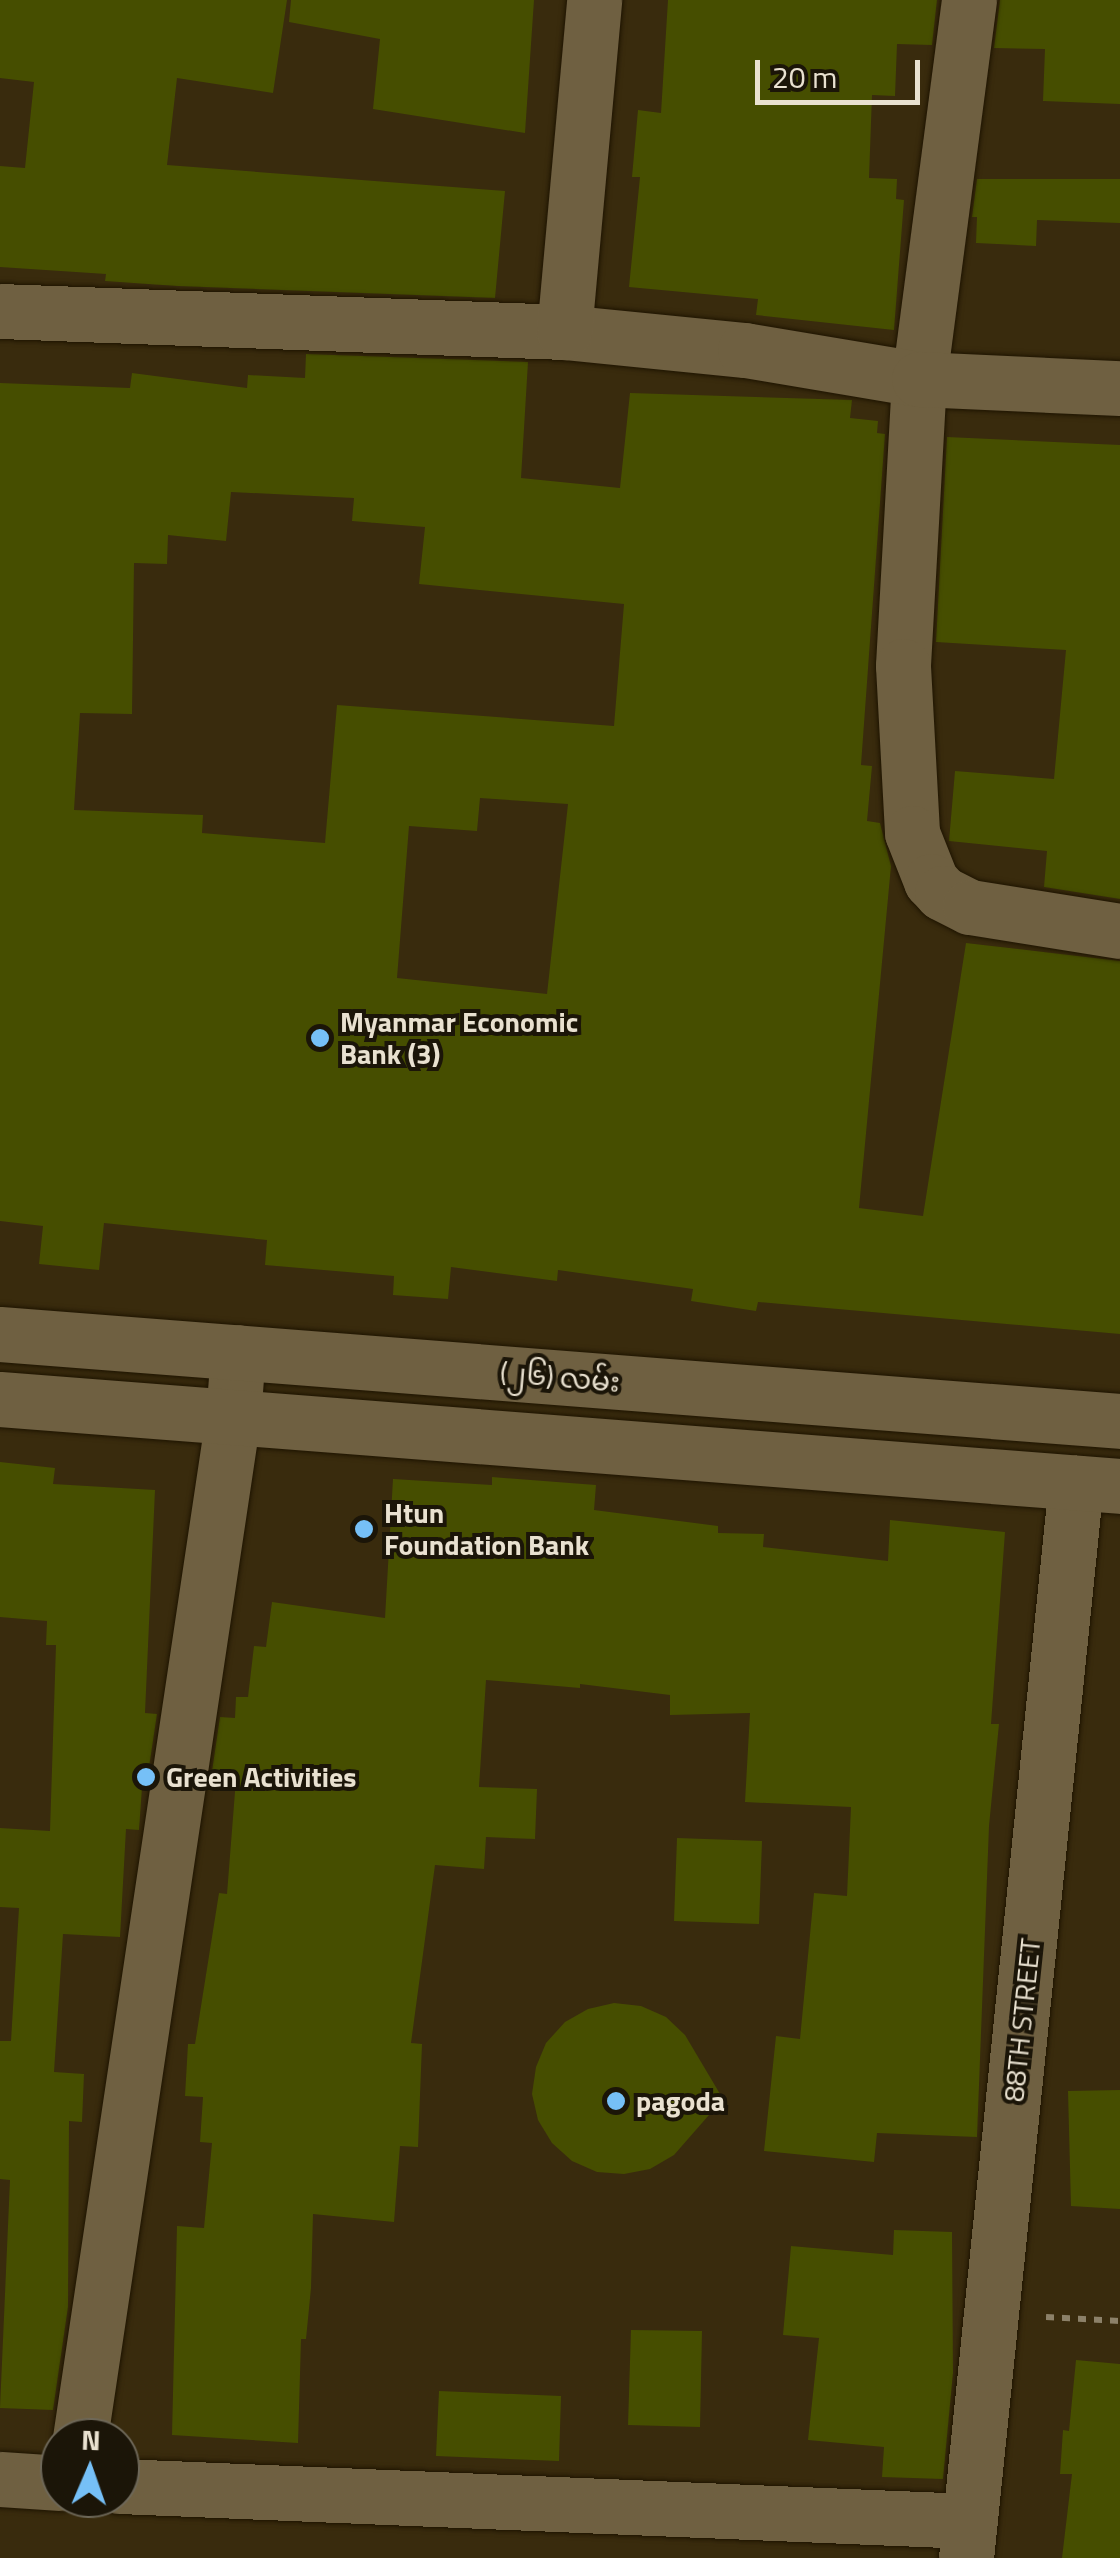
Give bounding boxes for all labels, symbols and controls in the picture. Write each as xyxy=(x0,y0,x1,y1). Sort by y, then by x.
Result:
scale bar xyxy=(760,40,925,102)
text: 20 m xyxy=(772,54,837,100)
place label: Myanmar Economic Bank (3) xyxy=(340,1005,578,1071)
marker: Myanmar Economic Bank (3) xyxy=(309,1027,331,1049)
street label: (၂၆) လမ်း xyxy=(499,1355,621,1399)
place label: Htun Foundation Bank xyxy=(384,1496,589,1562)
marker: Htun Foundation Bank xyxy=(353,1518,375,1540)
place label: Green Activities xyxy=(166,1760,356,1794)
marker: Green Activities xyxy=(135,1766,157,1788)
street label: 88TH STREET xyxy=(997,1937,1047,2103)
place label: pagoda xyxy=(636,2084,725,2118)
marker: pagoda xyxy=(605,2090,627,2112)
north arrow xyxy=(40,2418,140,2518)
text: N xyxy=(81,2418,101,2461)

